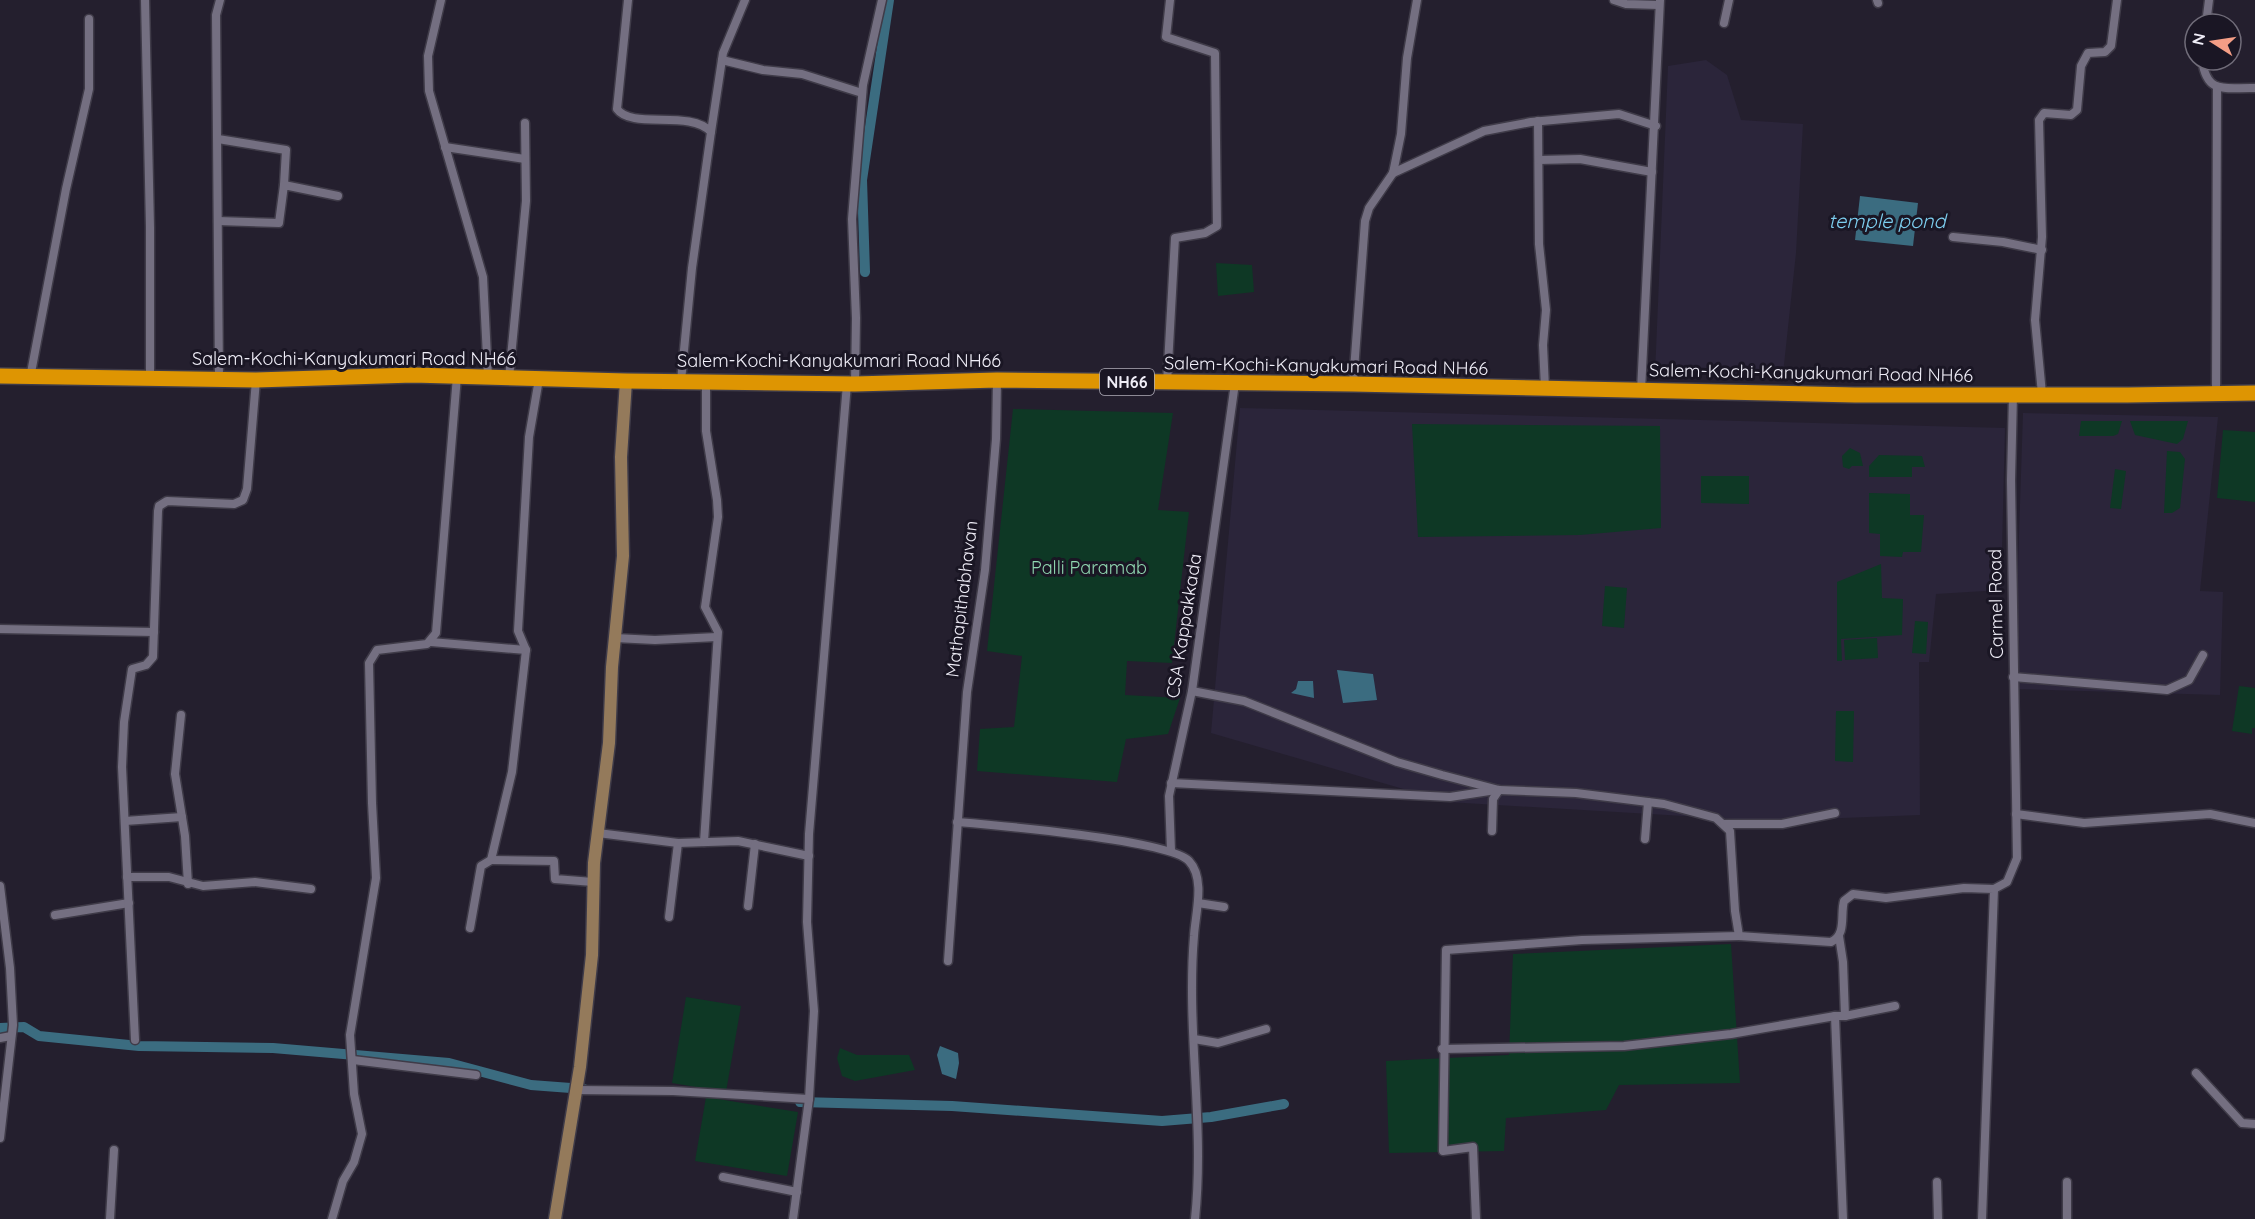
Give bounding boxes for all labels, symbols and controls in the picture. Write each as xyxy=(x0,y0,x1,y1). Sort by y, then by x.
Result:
north arrow xyxy=(2183,12,2243,72)
text: N xyxy=(2187,31,2209,47)
water label: temple pond xyxy=(1828,208,1949,233)
street label: Salem-Kochi-Kanyakumari Road NH66 xyxy=(192,347,516,370)
street label: Salem-Kochi-Kanyakumari Road NH66 xyxy=(677,349,1001,372)
street label: Salem-Kochi-Kanyakumari Road NH66 xyxy=(1164,351,1488,380)
street label: Salem-Kochi-Kanyakumari Road NH66 xyxy=(1649,358,1973,387)
road number: NH66 xyxy=(1100,369,1154,395)
street label: Mathapithabhavan xyxy=(940,519,983,679)
street label: Carmel Road xyxy=(1983,549,2008,659)
street label: CSA Kappakkada xyxy=(1161,552,1206,700)
park label: Palli Paramab xyxy=(1031,556,1147,579)

